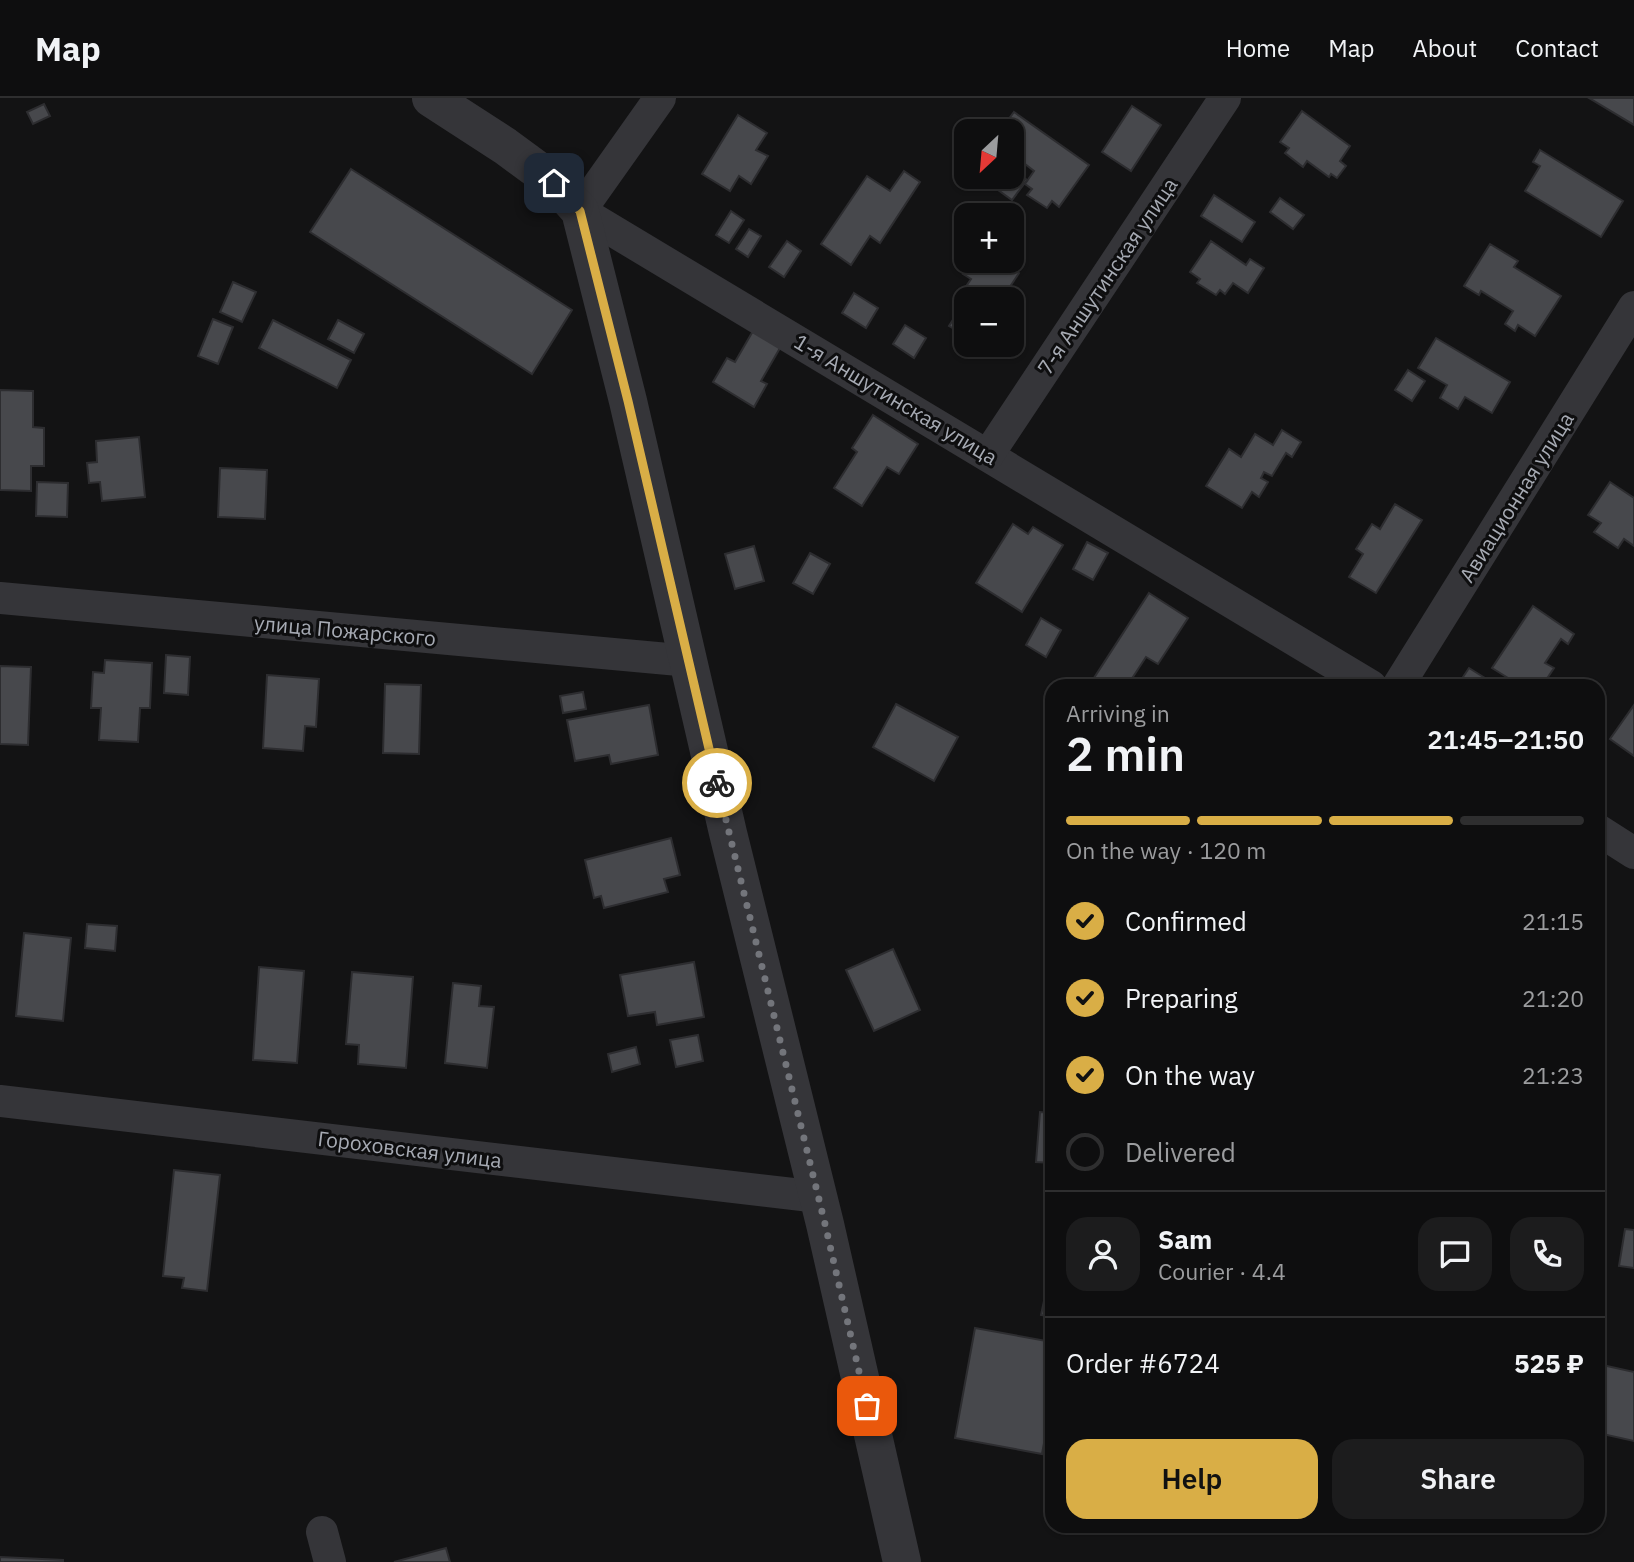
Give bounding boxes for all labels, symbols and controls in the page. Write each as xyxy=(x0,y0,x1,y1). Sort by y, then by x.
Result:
text: Map xyxy=(35,27,101,70)
text: Home xyxy=(1226,32,1290,64)
text: Map xyxy=(1328,32,1374,64)
text: About xyxy=(1412,32,1477,64)
text: Contact xyxy=(1515,32,1599,64)
north arrow xyxy=(954,119,1024,189)
map controls xyxy=(954,119,1024,357)
pin xyxy=(524,153,584,213)
icon: home xyxy=(535,164,573,202)
street label: 7-я Аншутинская улица xyxy=(1030,172,1184,380)
button: + xyxy=(954,203,1024,273)
button: − xyxy=(954,287,1024,357)
street label: 1-я Аншутинская улица xyxy=(789,327,1003,471)
street label: Авиационная улица xyxy=(1452,407,1580,587)
street label: улица Пожарского xyxy=(253,608,437,652)
text: Arriving in xyxy=(1066,698,1170,728)
text: 21:45–21:50 xyxy=(1427,722,1584,756)
text: 2 min xyxy=(1066,724,1185,784)
courier xyxy=(682,748,752,818)
icon: bike xyxy=(698,764,736,802)
text: On the way · 120 m xyxy=(1066,835,1266,865)
icon: check xyxy=(1066,902,1104,940)
text: Confirmed xyxy=(1125,904,1247,938)
text: 21:15 xyxy=(1522,906,1584,936)
icon: check xyxy=(1066,979,1104,1017)
text: Preparing xyxy=(1125,981,1238,1015)
text: 21:20 xyxy=(1522,983,1584,1013)
icon: check xyxy=(1066,1056,1104,1094)
text: On the way xyxy=(1125,1058,1255,1092)
text: 21:23 xyxy=(1522,1060,1584,1090)
street label: Гороховская улица xyxy=(316,1124,504,1174)
text: Delivered xyxy=(1125,1135,1236,1169)
button: person xyxy=(1066,1217,1140,1291)
button: chat xyxy=(1418,1217,1492,1291)
button: phone xyxy=(1510,1217,1584,1291)
text: Sam xyxy=(1158,1222,1212,1256)
text: Courier · 4.4 xyxy=(1158,1256,1286,1286)
text: Order #6724 xyxy=(1066,1346,1220,1380)
text: 525 ₽ xyxy=(1514,1346,1584,1380)
pin xyxy=(837,1376,897,1436)
icon: bag xyxy=(848,1387,886,1425)
button: Help xyxy=(1066,1439,1318,1519)
button: Share xyxy=(1332,1439,1584,1519)

